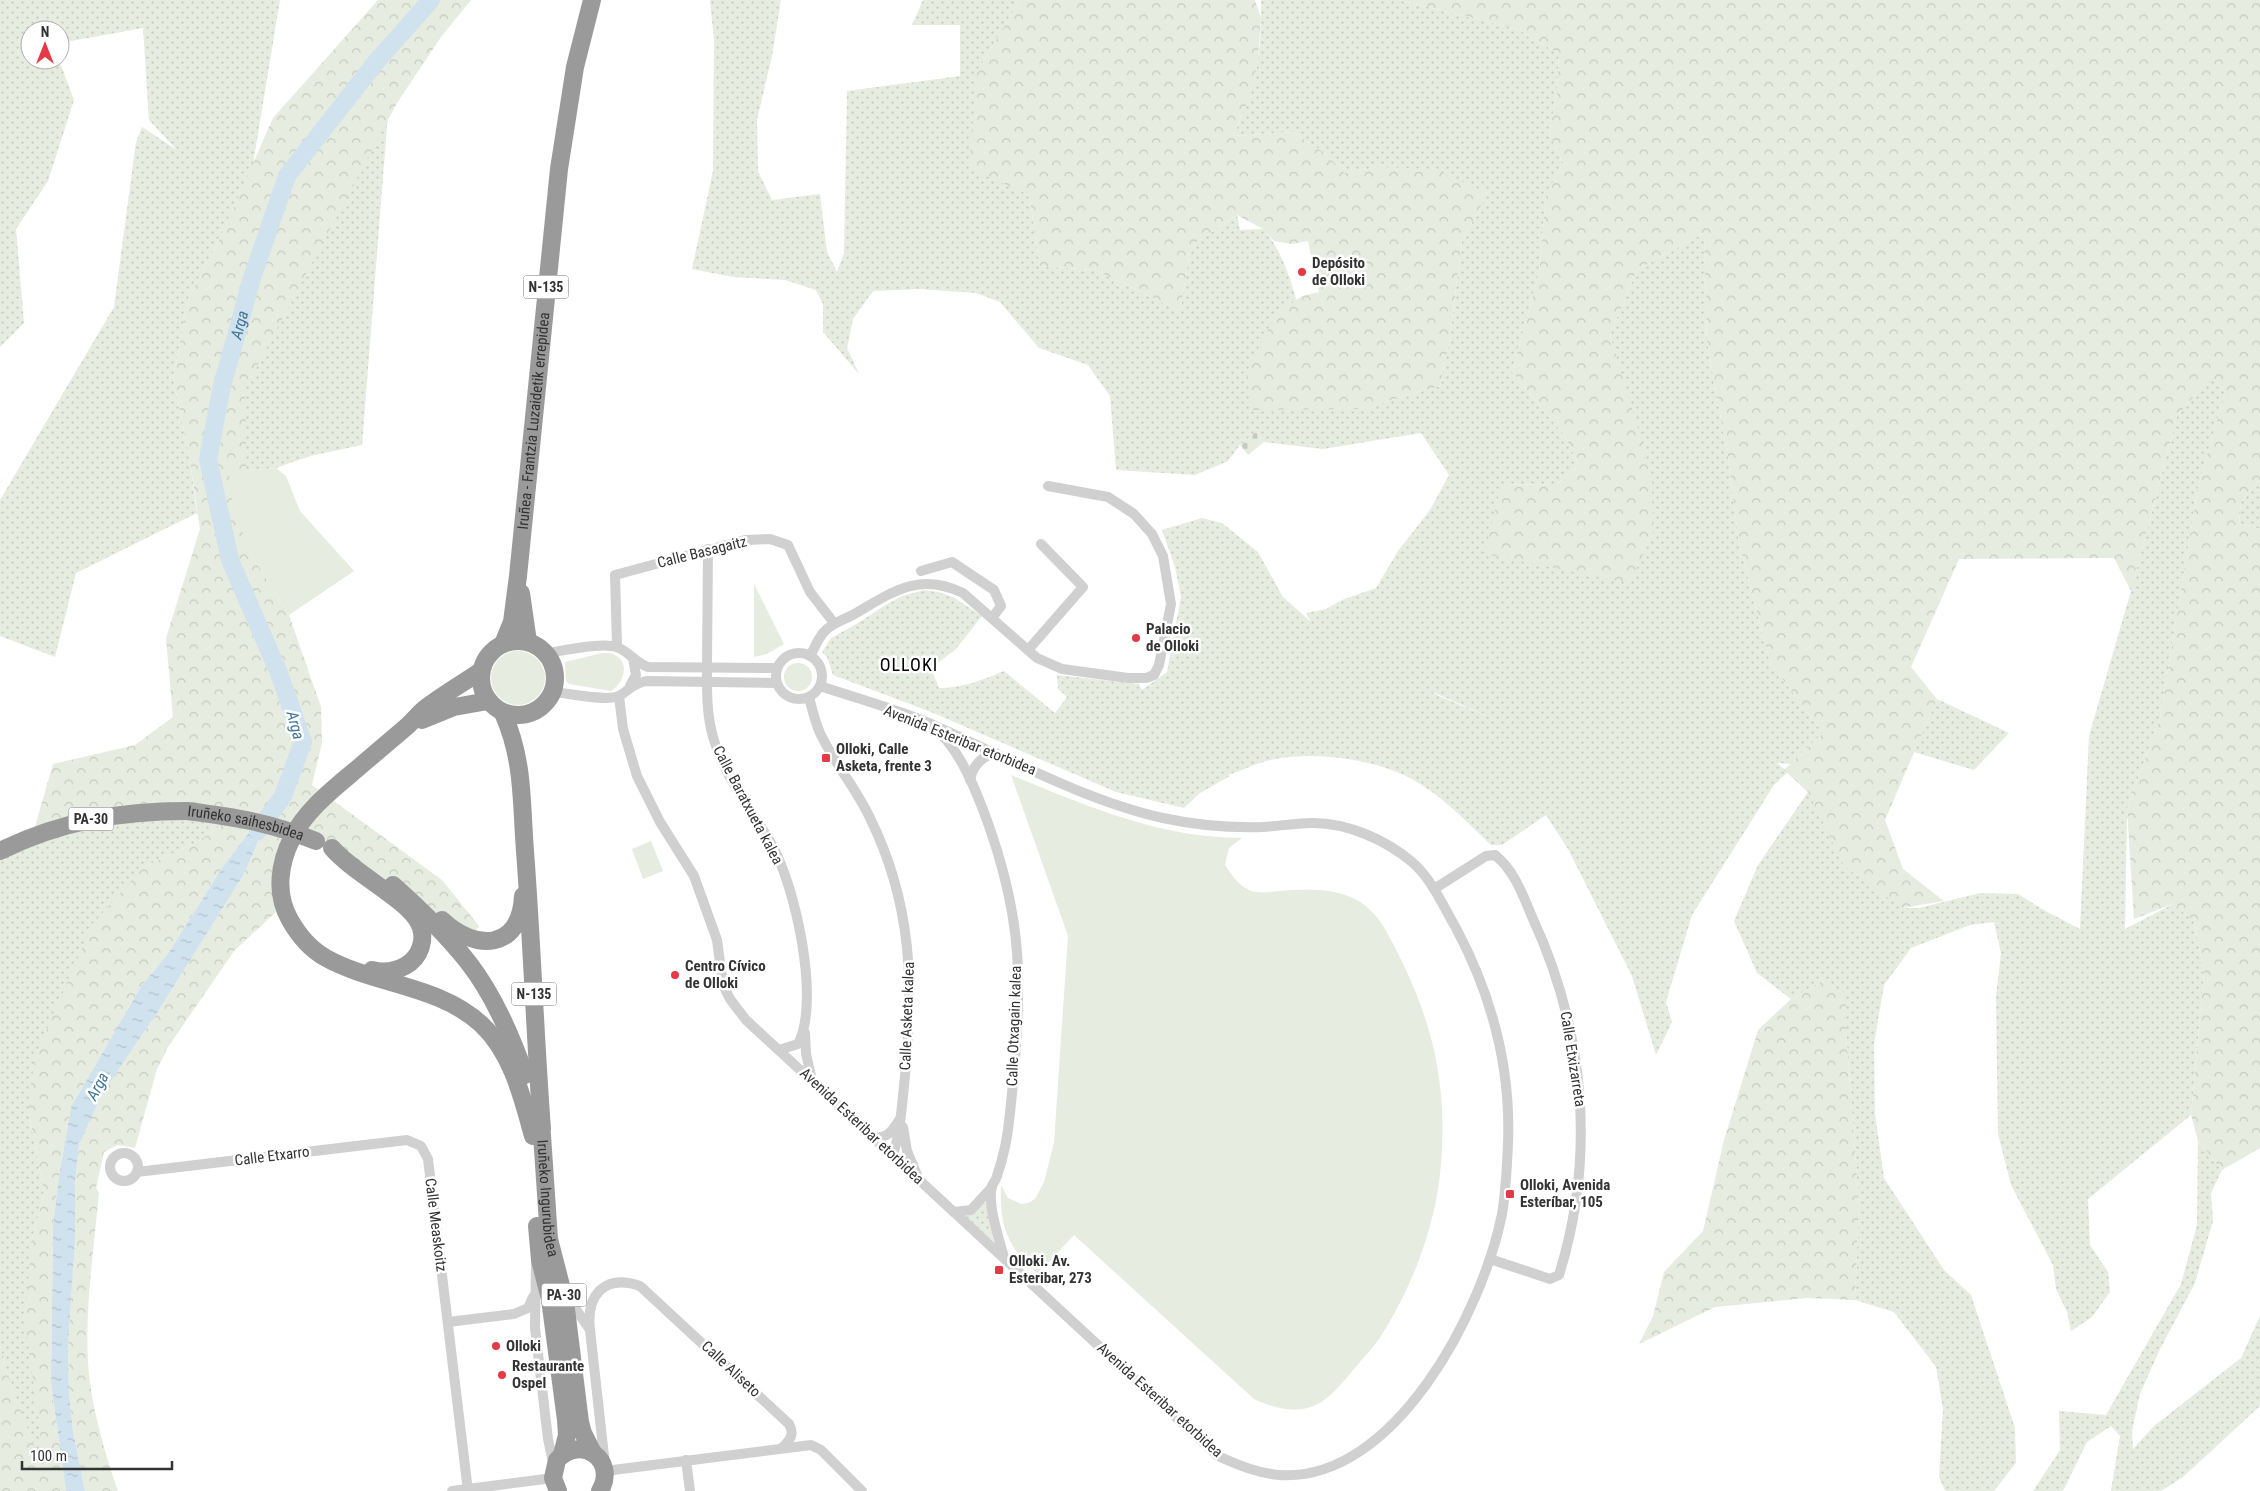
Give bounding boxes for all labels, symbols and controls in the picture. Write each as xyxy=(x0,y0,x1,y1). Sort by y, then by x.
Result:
north arrow xyxy=(20,20,70,70)
text: N xyxy=(41,24,49,40)
place label: Depósito de Olloki xyxy=(1312,254,1365,289)
marker: Depósito de Olloki xyxy=(1296,266,1308,278)
road number: N-135 xyxy=(524,276,568,298)
water label: Arga xyxy=(226,309,252,342)
street label: Iruñea - Frantzia Luzaidetik errepidea xyxy=(514,312,554,530)
street label: Calle Basagaitz xyxy=(655,532,749,572)
place label: Palacio de Olloki xyxy=(1146,620,1199,655)
marker: Palacio de Olloki xyxy=(1130,632,1142,644)
district label: OLLOKI xyxy=(880,654,938,675)
street label: Avenida Esteribar etorbidea xyxy=(881,701,1039,779)
water label: Arga xyxy=(282,708,308,741)
place label: Olloki, Calle Asketa, frente 3 xyxy=(836,740,932,775)
street label: Calle Baratxueta kalea xyxy=(709,743,787,867)
marker: Olloki, Calle Asketa, frente 3 xyxy=(820,752,832,764)
street label: Iruñeko saihesbidea xyxy=(187,802,306,845)
road number: PA-30 xyxy=(68,808,114,831)
place label: Centro Cívico de Olloki xyxy=(685,957,766,992)
street label: Calle Asketa kalea xyxy=(896,961,918,1071)
street label: Calle Otxagain kalea xyxy=(1003,965,1025,1087)
marker: Centro Cívico de Olloki xyxy=(669,969,681,981)
road number: N-135 xyxy=(512,982,556,1006)
street label: Calle Etxizarreta xyxy=(1557,1010,1589,1108)
street label: Avenida Esteribar etorbidea xyxy=(796,1064,928,1188)
water label: Arga xyxy=(82,1069,113,1104)
street label: Iruñeko Ingurubidea xyxy=(533,1139,562,1259)
street label: Calle Etxarro xyxy=(234,1142,310,1170)
place label: Olloki, Avenida Esteríbar, 105 xyxy=(1520,1176,1610,1211)
street label: Calle Measkoitz xyxy=(421,1177,451,1273)
marker: Olloki, Avenida Esteríbar, 105 xyxy=(1504,1188,1516,1200)
place label: Olloki. Av. Esteribar, 273 xyxy=(1009,1252,1092,1287)
marker: Olloki. Av. Esteribar, 273 xyxy=(993,1264,1005,1276)
road number: PA-30 xyxy=(542,1284,586,1306)
place label: Olloki xyxy=(506,1337,541,1355)
street label: Calle Aliseto xyxy=(698,1337,764,1401)
street label: Avenida Esteribar etorbidea xyxy=(1094,1339,1226,1461)
marker: Olloki xyxy=(490,1340,502,1352)
place label: Restaurante Ospel xyxy=(512,1357,584,1392)
marker: Restaurante Ospel xyxy=(496,1369,508,1381)
scale bar xyxy=(22,1438,172,1470)
text: 100 m xyxy=(30,1447,67,1465)

